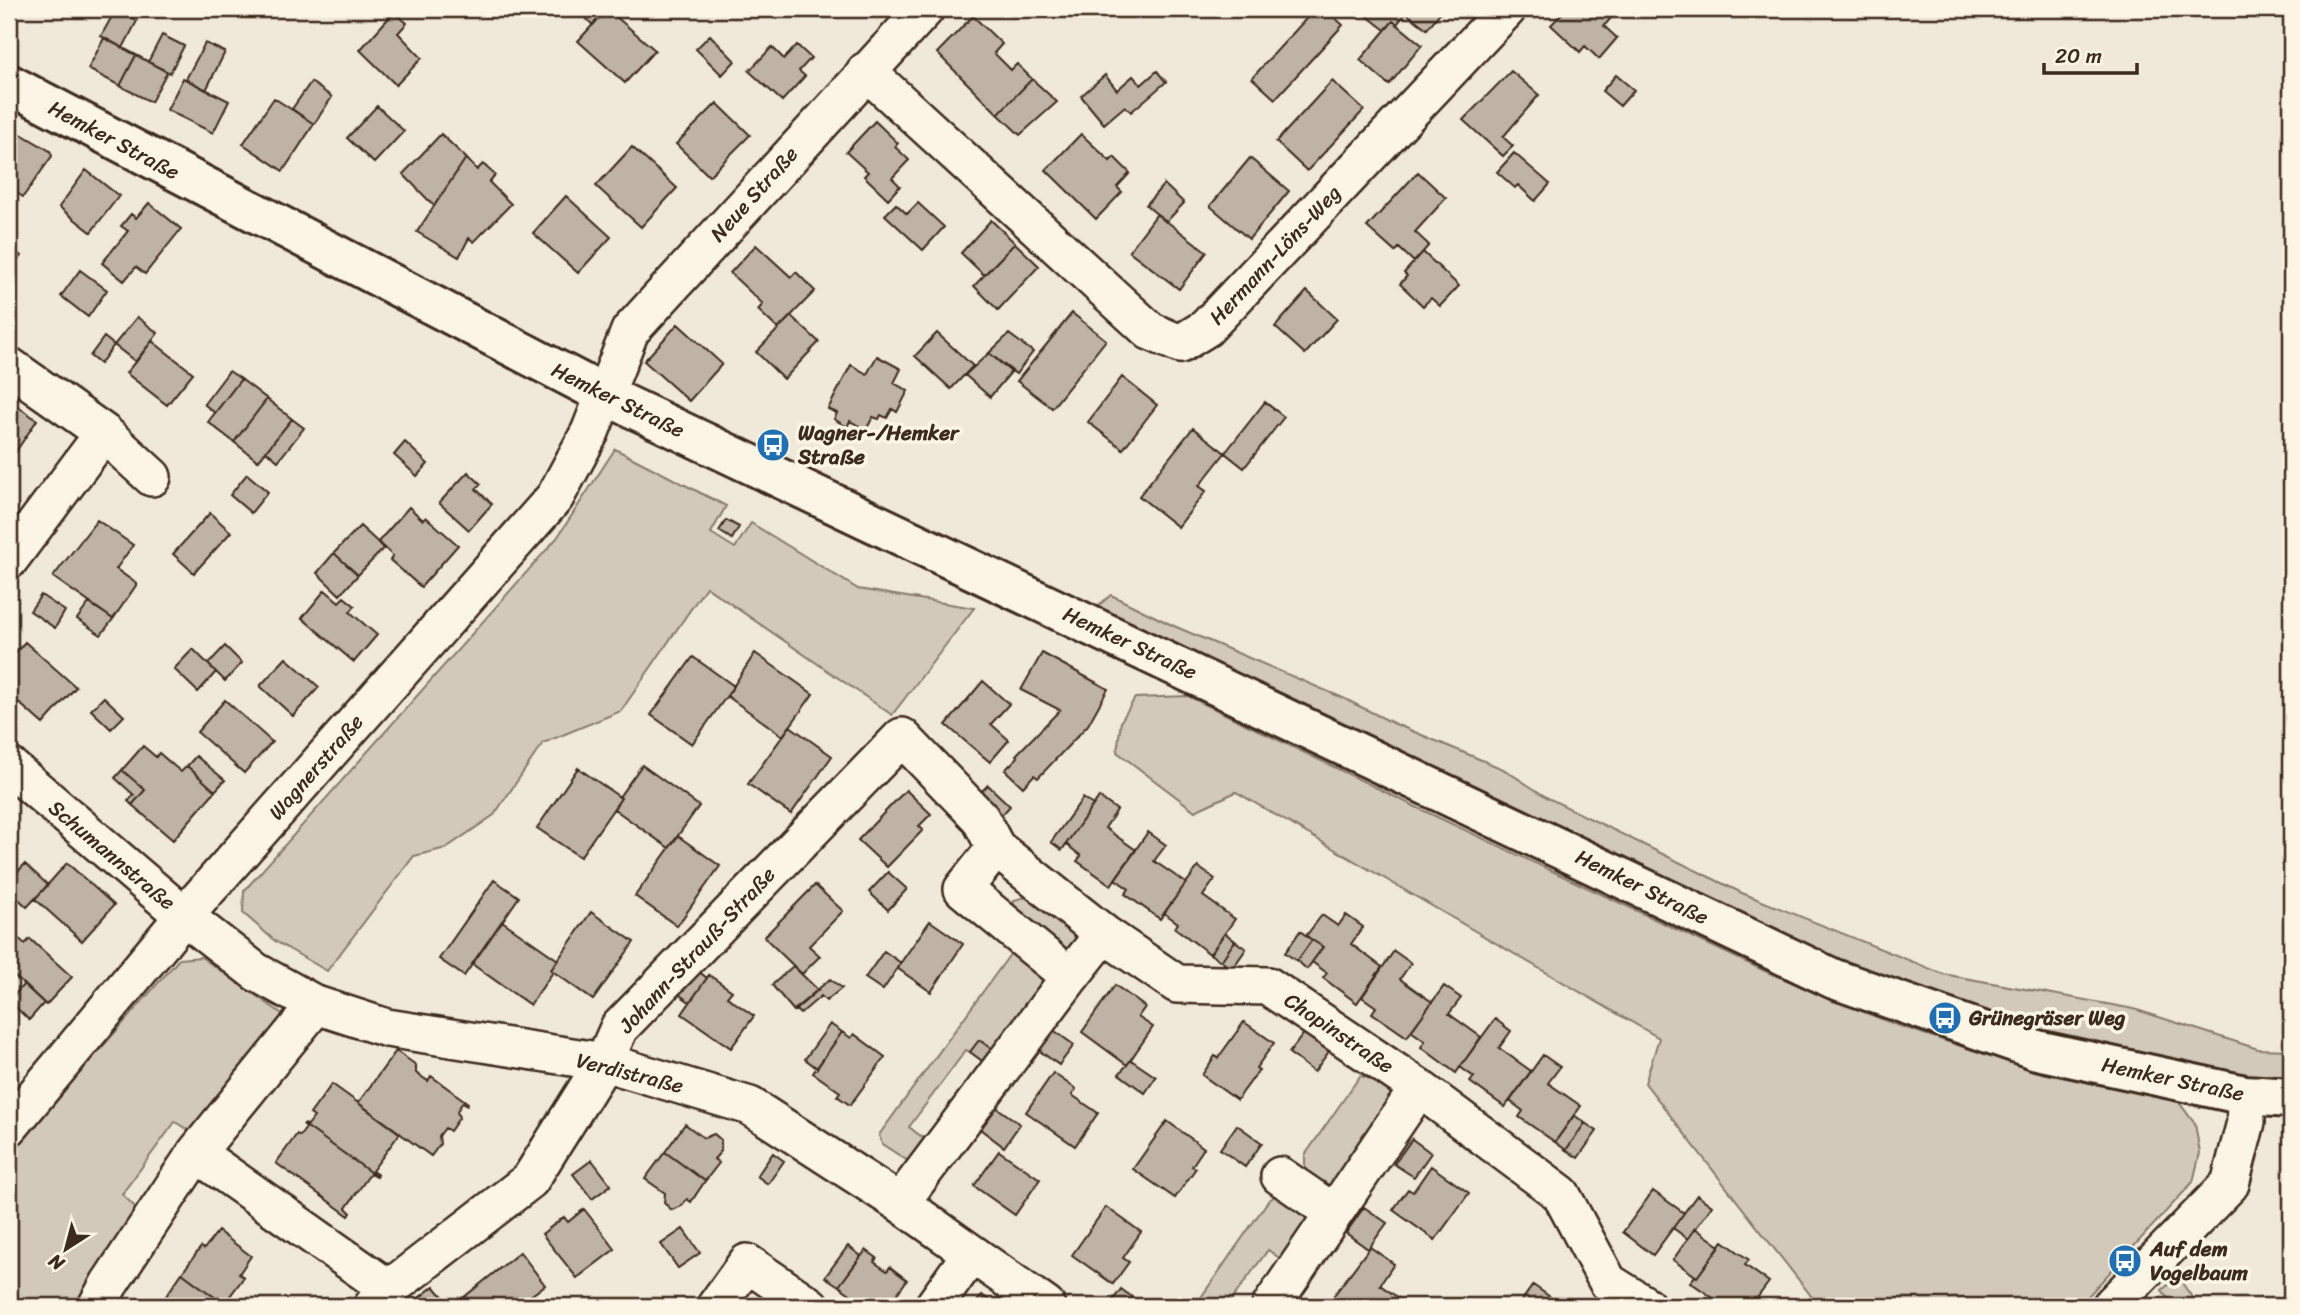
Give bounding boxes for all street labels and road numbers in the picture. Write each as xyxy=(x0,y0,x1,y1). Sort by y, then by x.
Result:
street label: Hemker Straße xyxy=(41,89,187,191)
street label: Neue Straße xyxy=(700,137,808,251)
street label: Hermann-Löns-Weg xyxy=(1199,175,1351,334)
street label: Hemker Straße xyxy=(545,351,691,449)
street label: Hemker Straße xyxy=(1056,595,1204,691)
street label: Wagnerstraße xyxy=(259,705,374,829)
street label: Schumannstraße xyxy=(39,790,185,920)
street label: Hemker Straße xyxy=(1569,838,1715,936)
street label: Johann-Strauß-Straße xyxy=(608,857,785,1043)
street label: Chopinstraße xyxy=(1276,982,1402,1084)
street label: Verdistraße xyxy=(572,1041,688,1105)
street label: Hemker Straße xyxy=(2098,1045,2248,1113)

